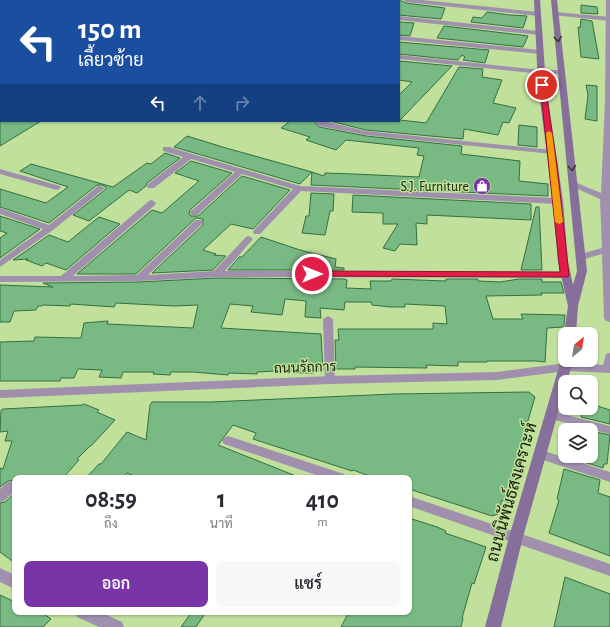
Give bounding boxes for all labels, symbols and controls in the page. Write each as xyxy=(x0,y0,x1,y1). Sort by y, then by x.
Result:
icon: left xyxy=(12,16,64,68)
text: 150 m xyxy=(78,16,142,44)
one-way arrow xyxy=(553,36,562,42)
text: เลี้ยวซ้าย xyxy=(78,52,144,70)
pin xyxy=(525,68,559,102)
icon: arrive xyxy=(531,74,553,96)
icon: left xyxy=(147,92,169,114)
icon: ahead xyxy=(189,92,211,114)
icon: right xyxy=(231,92,253,114)
one-way arrow xyxy=(568,165,577,171)
shop icon: S.J. Furniture xyxy=(472,176,492,196)
place label: S.J. Furniture xyxy=(401,180,469,194)
position arrow xyxy=(291,253,333,295)
north arrow xyxy=(558,327,598,367)
map controls xyxy=(558,327,598,463)
street label: ถนนรัถการ xyxy=(274,359,337,376)
button: search xyxy=(558,375,598,415)
street label: ถนนนิพันธ์สงเคราะห์ xyxy=(480,419,540,564)
button: layers xyxy=(558,423,598,463)
text: 08:59 xyxy=(85,488,137,512)
text: 1 xyxy=(217,488,226,512)
text: 410 xyxy=(306,489,339,513)
text: m xyxy=(317,516,328,529)
text: ถึง xyxy=(104,518,118,531)
text: นาที xyxy=(210,518,233,531)
button: ออก xyxy=(24,561,208,607)
button: แชร์ xyxy=(216,561,400,607)

